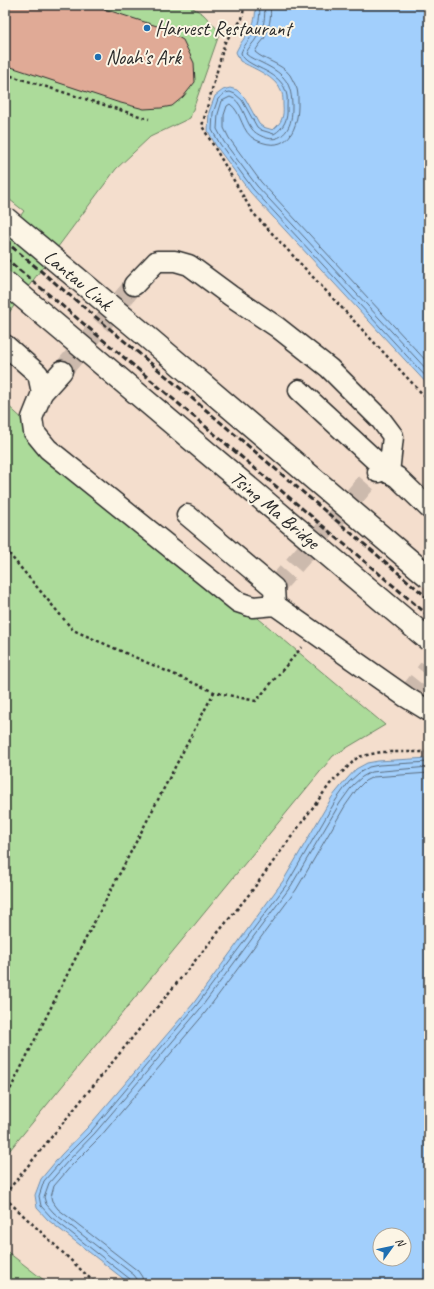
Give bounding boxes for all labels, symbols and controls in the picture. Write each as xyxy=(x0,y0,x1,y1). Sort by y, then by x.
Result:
place label: Harvest Restaurant xyxy=(155,16,295,41)
marker: Harvest Restaurant xyxy=(142,23,152,33)
place label: Noah's Ark xyxy=(106,45,183,70)
marker: Noah's Ark xyxy=(93,52,103,62)
street label: Lantau Link xyxy=(39,244,119,317)
street label: Tsing Ma Bridge xyxy=(225,465,326,556)
north arrow xyxy=(372,1227,412,1267)
text: N xyxy=(393,1235,409,1250)

